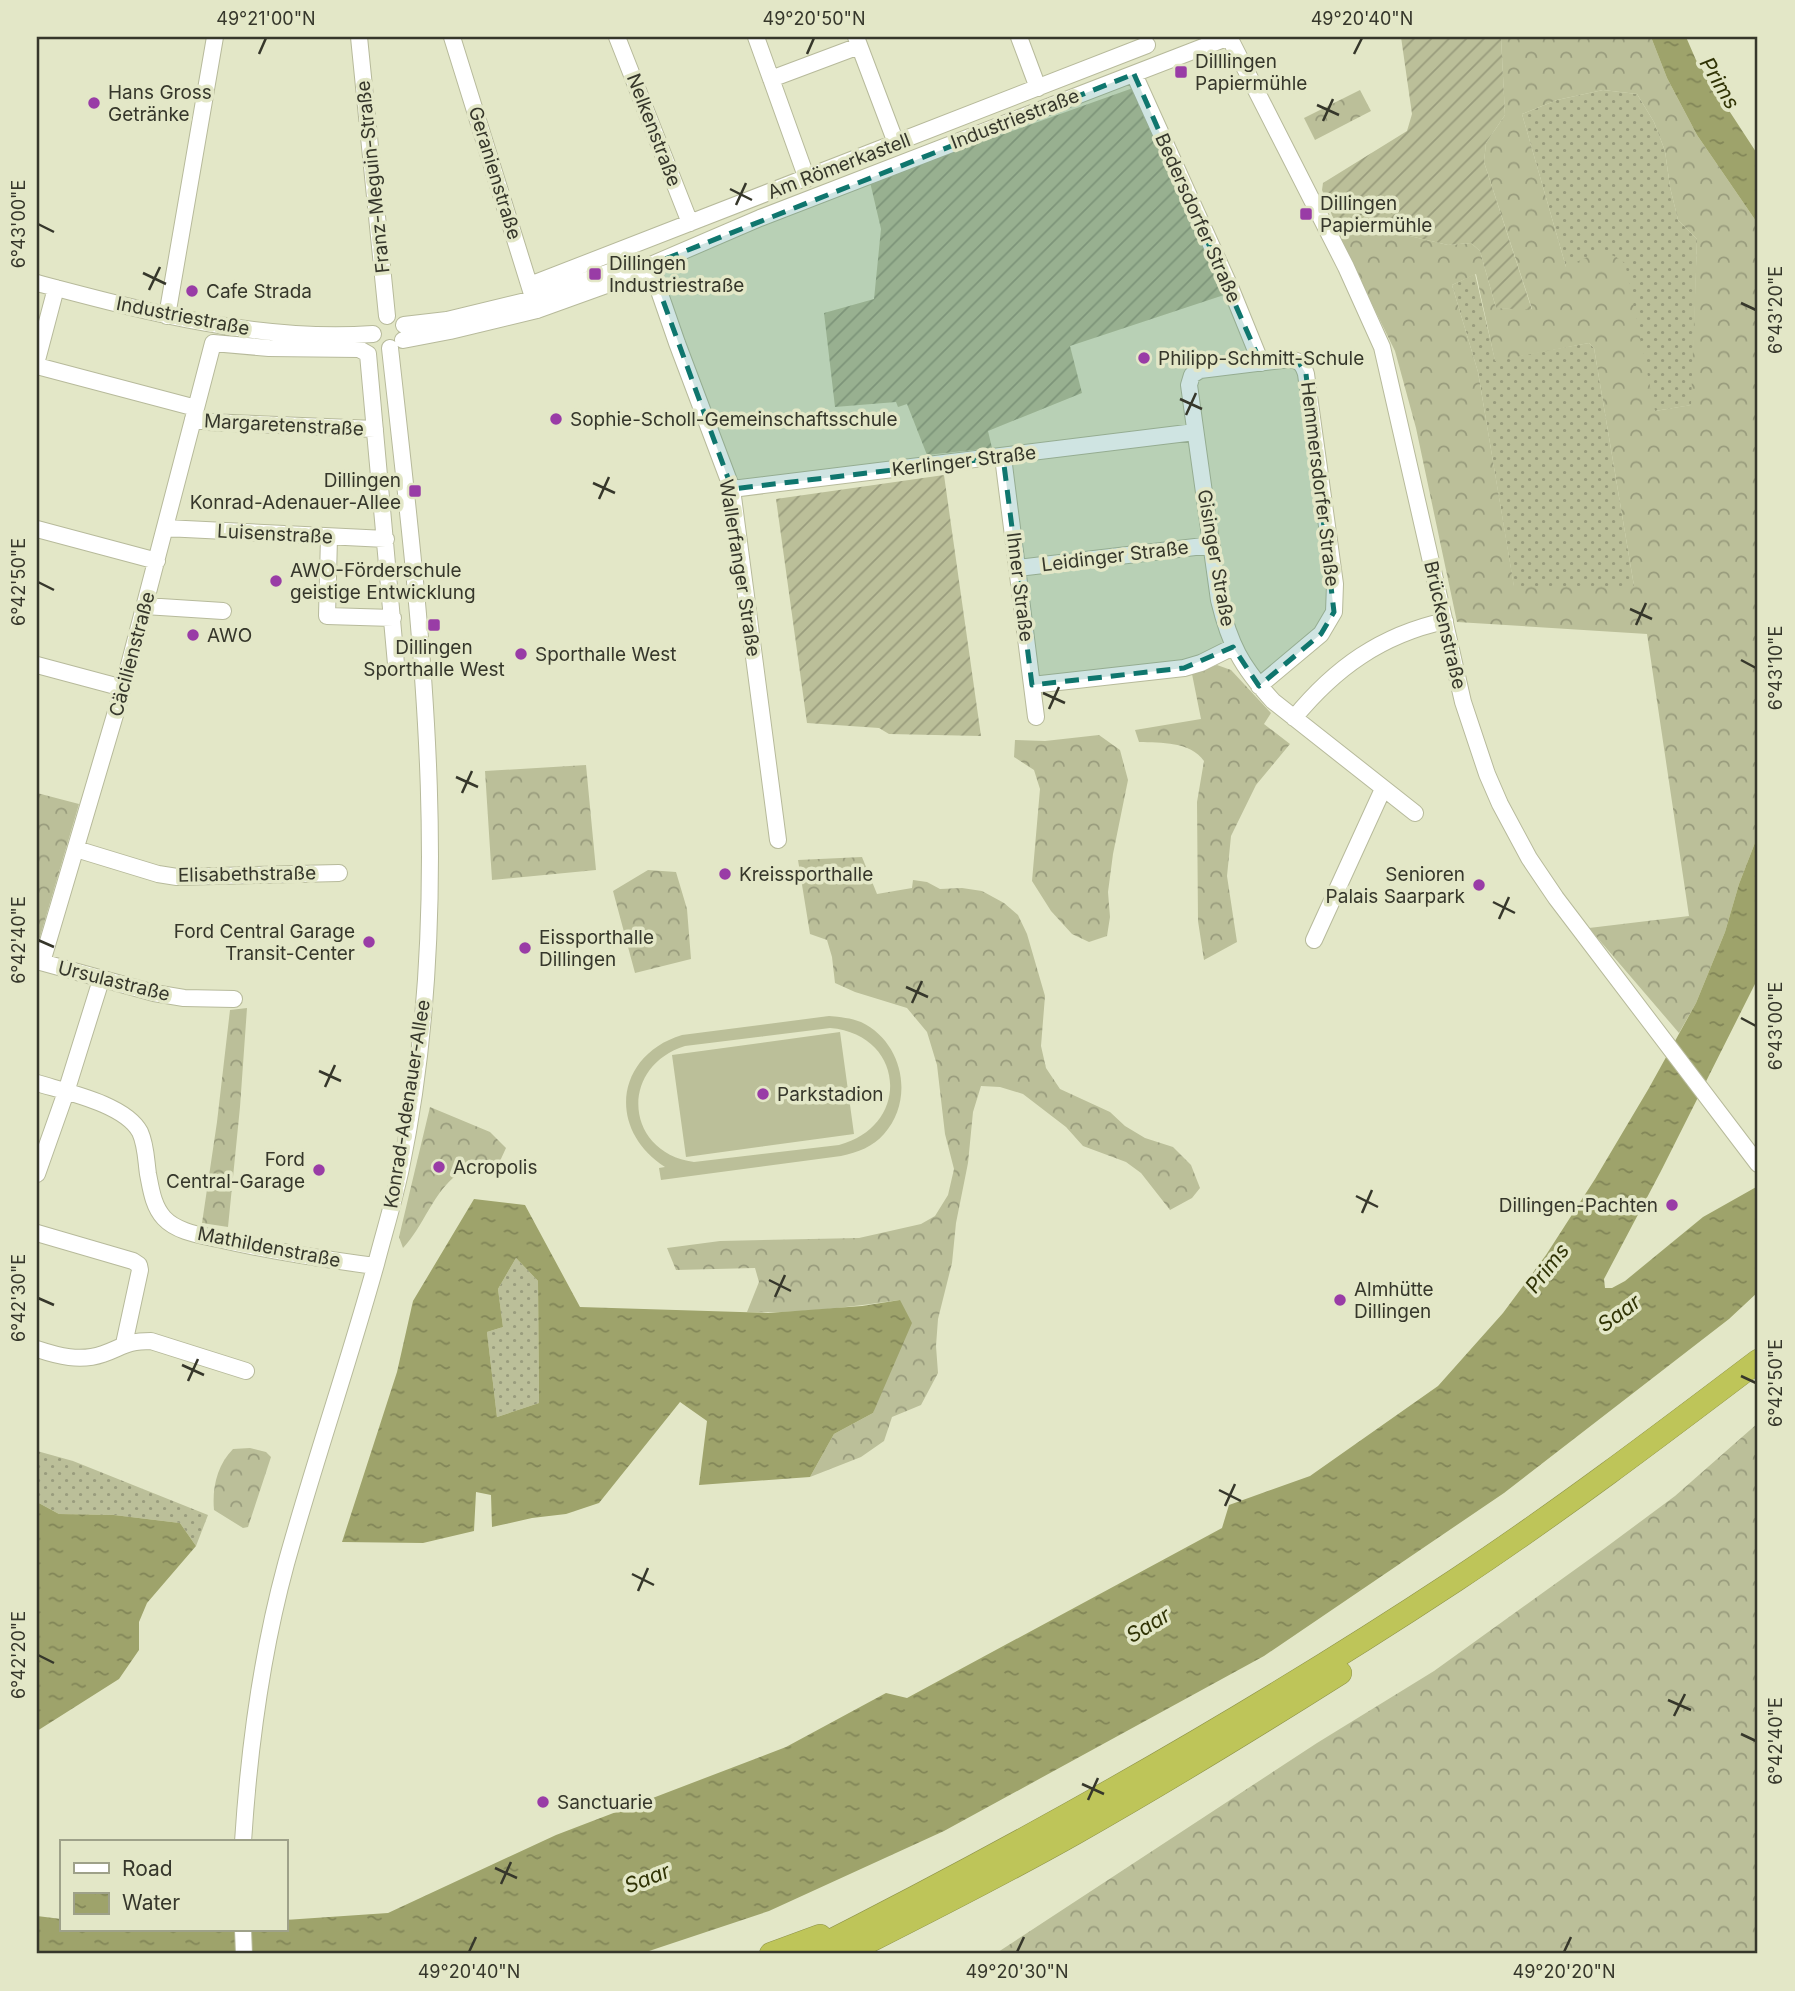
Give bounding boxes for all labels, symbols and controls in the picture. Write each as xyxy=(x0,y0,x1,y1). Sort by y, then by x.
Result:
text: 49°21'00"N xyxy=(216,8,316,29)
text: 49°20'50"N xyxy=(763,8,865,29)
text: 49°20'40"N xyxy=(1311,8,1413,29)
place label: Dilllingen Papiermühle xyxy=(1195,50,1307,95)
water label: Prims xyxy=(1695,52,1745,114)
marker: Dilllingen Papiermühle xyxy=(1173,64,1189,80)
street label: Nelkenstraße xyxy=(622,70,686,190)
street label: Franz-Meguin-Straße xyxy=(351,80,395,274)
place label: Hans Gross Getränke xyxy=(108,81,212,126)
street label: Industriestraße xyxy=(948,84,1082,154)
marker: Hans Gross Getränke xyxy=(86,95,102,111)
street label: Geranienstraße xyxy=(464,104,526,242)
street label: Am Römerkastell xyxy=(764,128,914,204)
street label: Bedersdorfer Straße xyxy=(1150,130,1246,306)
text: 6°43'00"E xyxy=(8,180,29,268)
place label: Dillingen Papiermühle xyxy=(1320,192,1432,237)
marker: Dillingen Papiermühle xyxy=(1298,206,1314,222)
place label: Dillingen Industriestraße xyxy=(609,252,744,297)
marker: Dillingen Industriestraße xyxy=(587,266,603,282)
text: 6°43'20"E xyxy=(1765,266,1786,354)
place label: Cafe Strada xyxy=(206,280,312,303)
marker: Cafe Strada xyxy=(184,283,200,299)
street label: Industriestraße xyxy=(114,292,252,340)
place label: Philipp-Schmitt-Schule xyxy=(1158,347,1364,370)
marker: Philipp-Schmitt-Schule xyxy=(1136,350,1152,366)
street label: Hemmersdorfer Straße xyxy=(1296,380,1344,588)
place label: Sophie-Scholl-Gemeinschaftsschule xyxy=(570,408,898,431)
street label: Margaretenstraße xyxy=(203,409,365,441)
marker: Sophie-Scholl-Gemeinschaftsschule xyxy=(548,411,564,427)
street label: Kerlinger Straße xyxy=(891,441,1037,481)
place label: Dillingen Konrad-Adenauer-Allee xyxy=(190,469,401,514)
street label: Wallerfanger Straße xyxy=(715,478,765,658)
marker: Dillingen Konrad-Adenauer-Allee xyxy=(407,483,423,499)
street label: Gisinger Straße xyxy=(1193,488,1239,628)
street label: Luisenstraße xyxy=(217,519,333,549)
street label: Ihner Straße xyxy=(1002,531,1038,643)
street label: Leidinger Straße xyxy=(1040,536,1190,576)
text: 6°42'50"E xyxy=(8,538,29,626)
place label: AWO-Förderschule geistige Entwicklung xyxy=(290,559,476,604)
street label: Brückenstraße xyxy=(1419,559,1471,691)
marker: AWO-Förderschule geistige Entwicklung xyxy=(268,573,284,589)
street label: Cäcilienstraße xyxy=(104,589,160,719)
marker: Dillingen Sporthalle West xyxy=(426,617,442,633)
place label: AWO xyxy=(207,624,252,647)
text: 6°43'10"E xyxy=(1765,626,1786,710)
marker: AWO xyxy=(185,627,201,643)
place label: Dillingen Sporthalle West xyxy=(363,636,505,681)
place label: Sporthalle West xyxy=(535,643,677,666)
marker: Sporthalle West xyxy=(513,646,529,662)
street label: Elisabethstraße xyxy=(178,861,316,887)
place label: Kreissporthalle xyxy=(739,863,873,886)
place label: Senioren Palais Saarpark xyxy=(1326,863,1466,908)
marker: Kreissporthalle xyxy=(717,866,733,882)
marker: Senioren Palais Saarpark xyxy=(1471,877,1487,893)
text: 6°42'40"E xyxy=(8,896,29,984)
place label: Ford Central Garage Transit-Center xyxy=(174,920,355,965)
place label: Eissporthalle Dillingen xyxy=(539,926,654,971)
marker: Ford Central Garage Transit-Center xyxy=(361,934,377,950)
marker: Eissporthalle Dillingen xyxy=(517,940,533,956)
street label: Ursulastraße xyxy=(56,956,172,1006)
text: 6°43'00"E xyxy=(1765,982,1786,1070)
street label: Konrad-Adenauer-Allee xyxy=(379,998,435,1210)
place label: Parkstadion xyxy=(777,1083,884,1106)
marker: Parkstadion xyxy=(755,1086,771,1102)
place label: Ford Central-Garage xyxy=(166,1148,305,1193)
place label: Acropolis xyxy=(453,1156,537,1179)
marker: Acropolis xyxy=(431,1159,447,1175)
marker: Ford Central-Garage xyxy=(311,1162,327,1178)
place label: Dillingen-Pachten xyxy=(1499,1194,1658,1217)
marker: Dillingen-Pachten xyxy=(1664,1197,1680,1213)
street label: Mathildenstraße xyxy=(195,1222,343,1272)
water label: Prims xyxy=(1520,1238,1574,1298)
text: 6°42'30"E xyxy=(8,1254,29,1342)
place label: Almhütte Dillingen xyxy=(1354,1278,1434,1323)
water label: Saar xyxy=(1593,1288,1646,1337)
marker: Almhütte Dillingen xyxy=(1332,1292,1348,1308)
text: 6°42'50"E xyxy=(1765,1339,1786,1427)
water label: Saar xyxy=(1121,1602,1176,1648)
text: 6°42'20"E xyxy=(8,1611,29,1699)
text: 6°42'40"E xyxy=(1765,1697,1786,1785)
place label: Sanctuarie xyxy=(557,1791,653,1814)
marker: Sanctuarie xyxy=(535,1794,551,1810)
legend xyxy=(60,1840,287,1932)
text: Road xyxy=(122,1856,173,1881)
water label: Saar xyxy=(621,1857,674,1898)
text: Water xyxy=(122,1890,180,1915)
text: 49°20'40"N xyxy=(418,1961,520,1982)
text: 49°20'30"N xyxy=(965,1961,1069,1982)
text: 49°20'20"N xyxy=(1513,1961,1616,1982)

